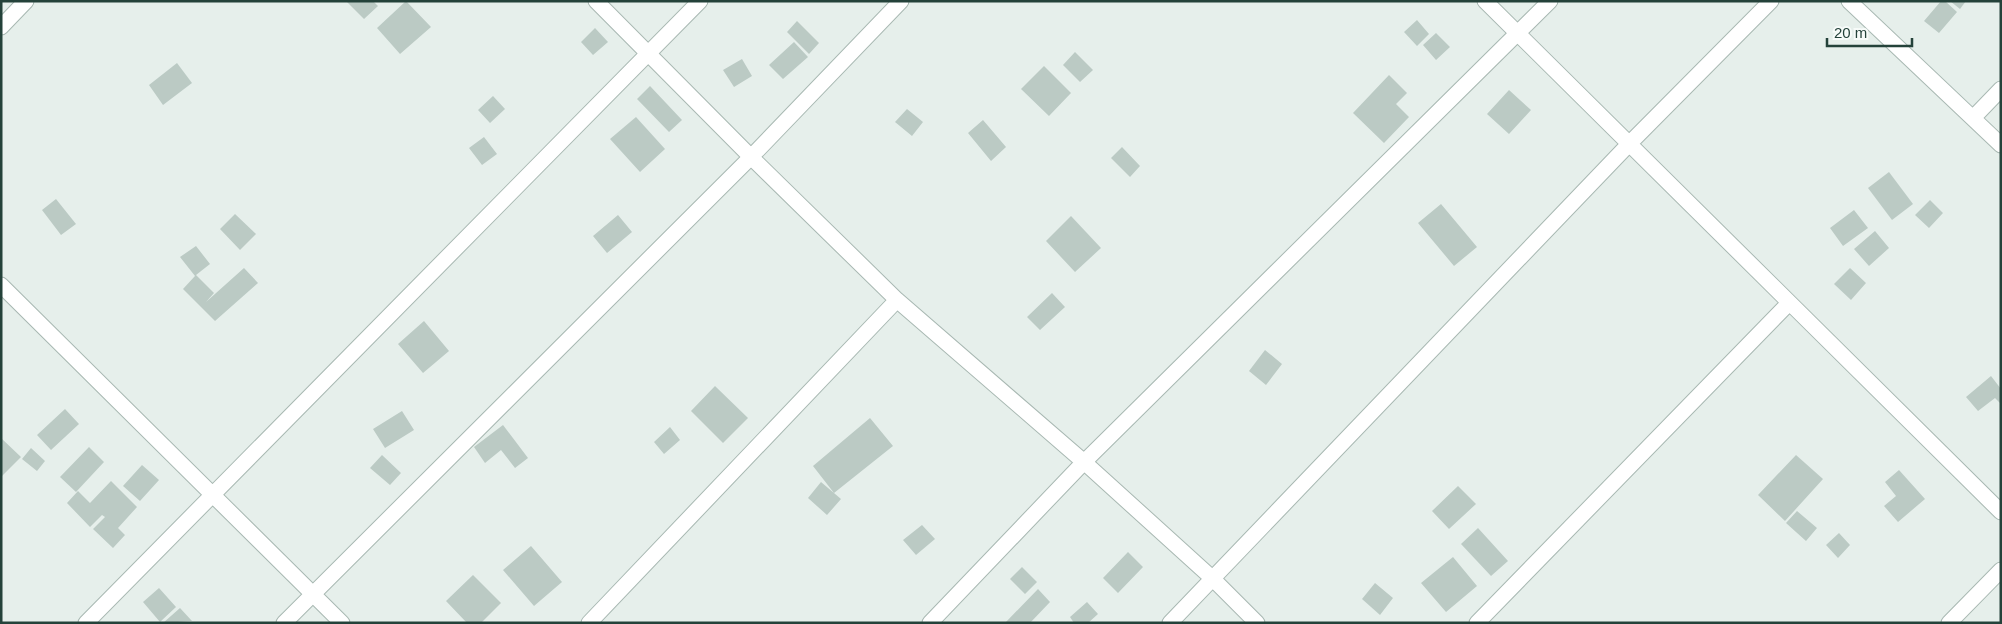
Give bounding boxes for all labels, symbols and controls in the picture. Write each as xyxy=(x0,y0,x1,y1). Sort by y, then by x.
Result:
scale bar xyxy=(1827,15,1912,47)
text: 20 m xyxy=(1834,24,1867,41)

